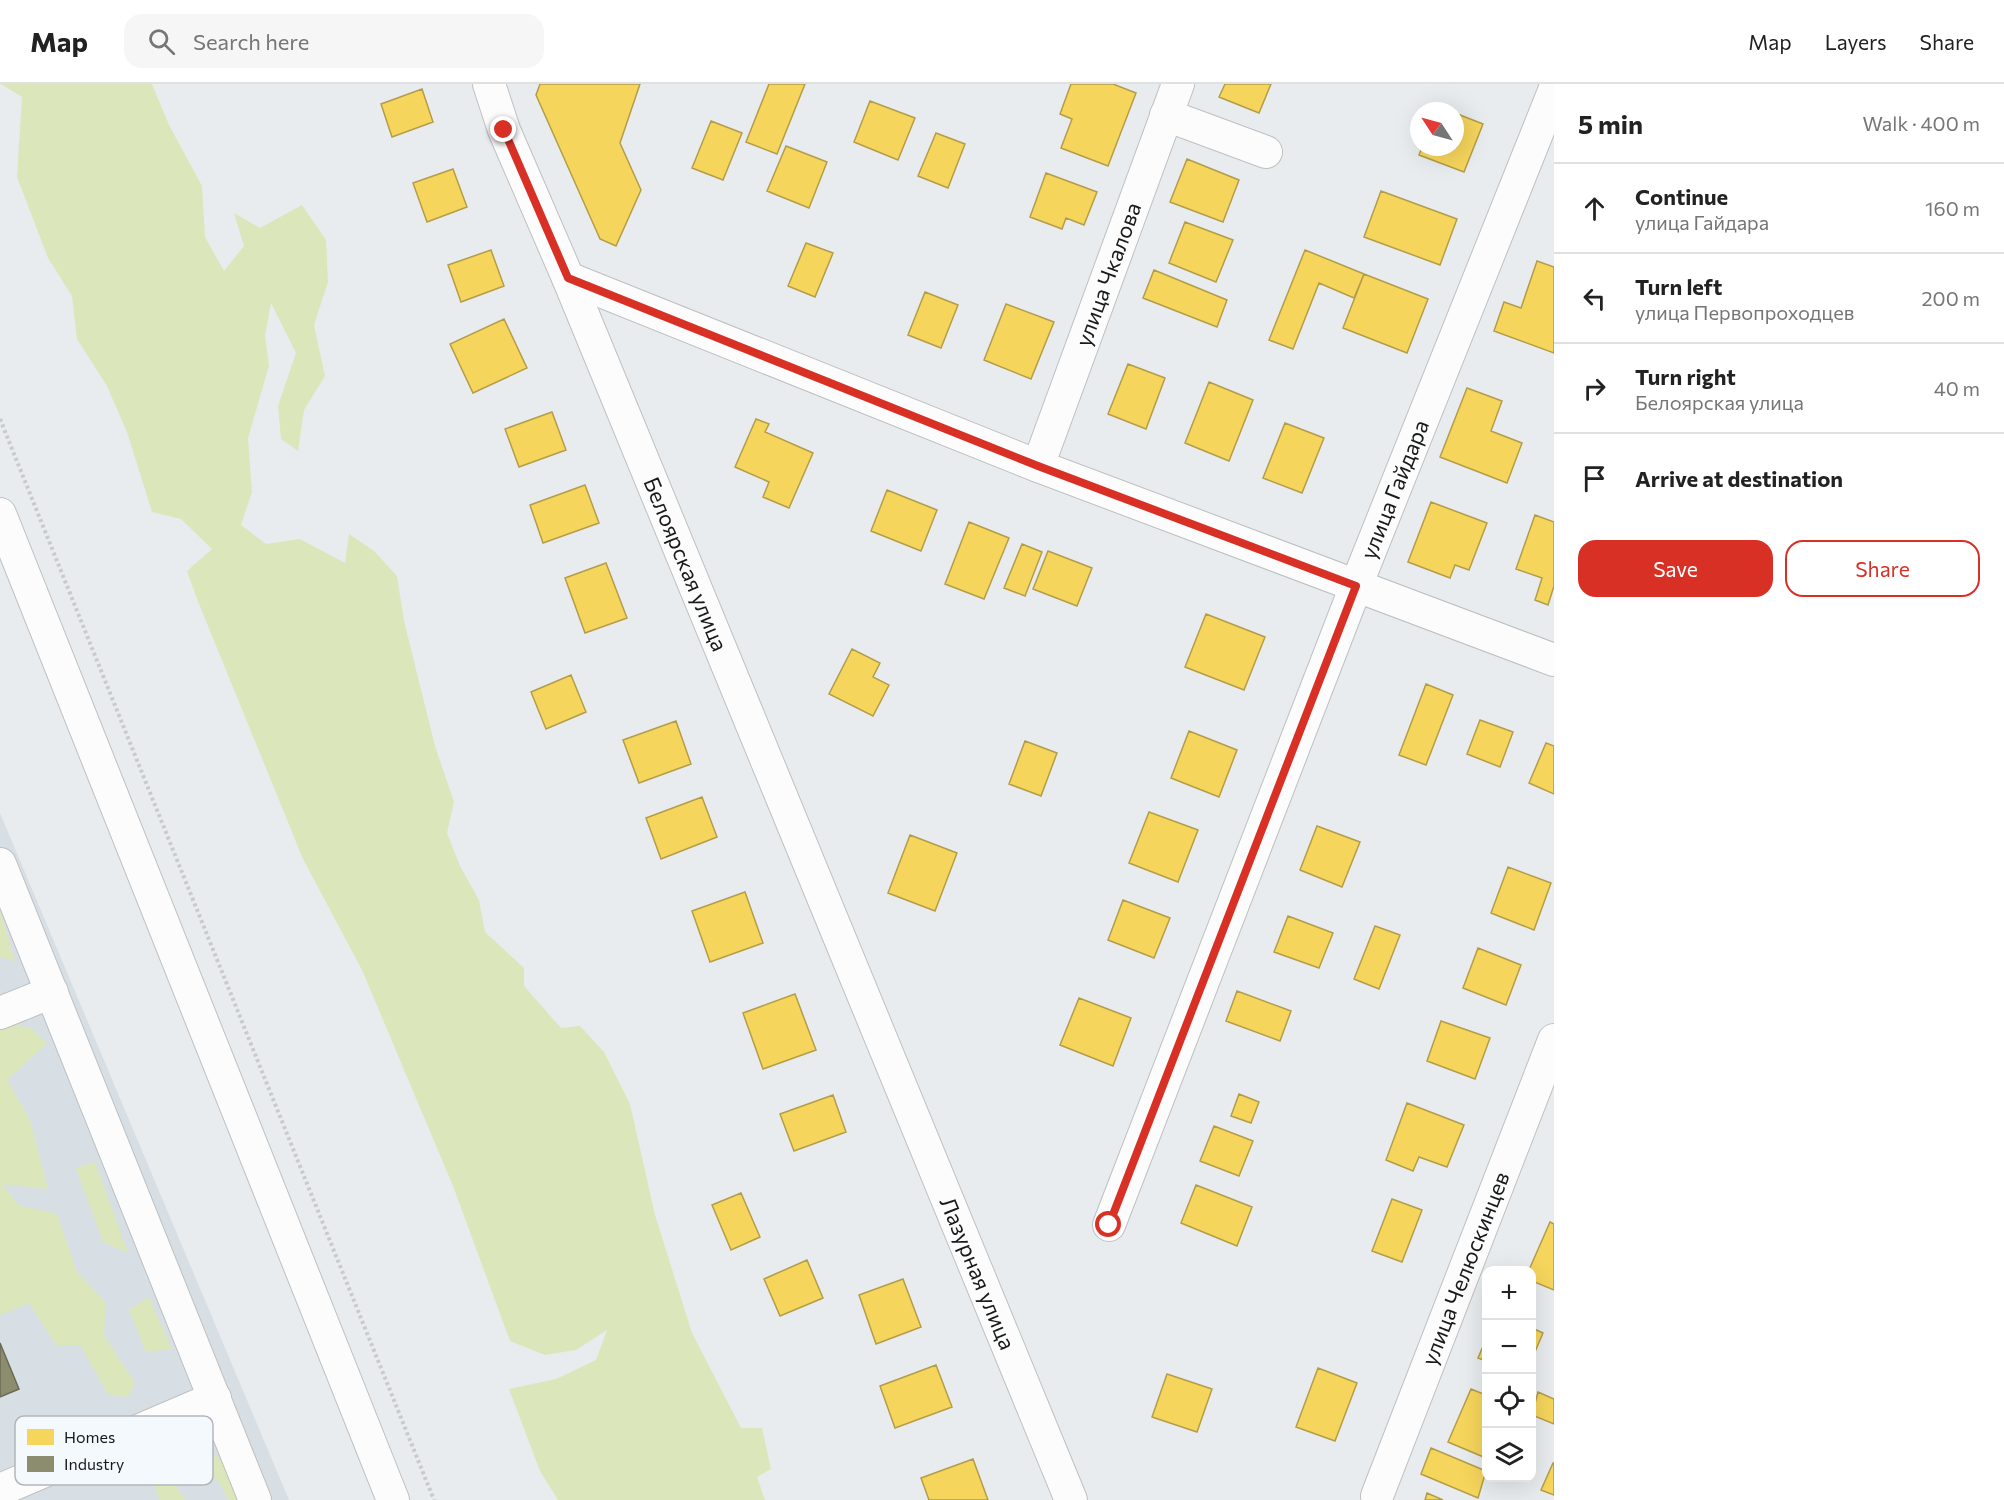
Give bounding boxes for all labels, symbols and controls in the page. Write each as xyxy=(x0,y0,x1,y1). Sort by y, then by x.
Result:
search box xyxy=(124,14,544,68)
text: Map xyxy=(30,24,88,58)
icon: search xyxy=(145,25,178,58)
text: Search here xyxy=(193,28,309,55)
text: Map xyxy=(1748,29,1792,54)
text: Layers xyxy=(1825,29,1887,54)
text: Share xyxy=(1920,29,1974,54)
north arrow xyxy=(1410,102,1464,156)
text: 5 min xyxy=(1578,108,1643,139)
text: Walk · 400 m xyxy=(1863,111,1980,135)
route end xyxy=(490,116,516,142)
text: Continue xyxy=(1635,183,1728,210)
icon: ahead xyxy=(1578,192,1611,225)
text: 160 m xyxy=(1925,196,1980,220)
street label: улица Чкалова xyxy=(1069,199,1146,350)
text: улица Гайдара xyxy=(1635,210,1769,234)
text: Turn left xyxy=(1635,273,1722,300)
icon: left xyxy=(1578,282,1611,315)
text: 200 m xyxy=(1922,286,1980,310)
text: улица Первопроходцев xyxy=(1635,300,1854,324)
text: Turn right xyxy=(1635,363,1736,390)
icon: right xyxy=(1578,372,1611,405)
text: 40 m xyxy=(1934,376,1980,400)
text: Белоярская улица xyxy=(1635,390,1804,414)
street label: улица Гайдара xyxy=(1354,416,1434,563)
icon: arrive xyxy=(1578,462,1611,495)
text: Arrive at destination xyxy=(1635,465,1843,492)
street label: Белоярская улица xyxy=(638,473,734,655)
button: Save xyxy=(1578,540,1773,597)
button: Share xyxy=(1785,540,1980,597)
street label: улица Челюскинцев xyxy=(1415,1168,1515,1369)
street label: Лазурная улица xyxy=(935,1193,1022,1354)
route start xyxy=(1095,1211,1121,1237)
map controls xyxy=(1482,1266,1536,1482)
button: + xyxy=(1482,1266,1536,1320)
button: − xyxy=(1482,1320,1536,1374)
button: locate xyxy=(1482,1374,1536,1428)
legend xyxy=(15,1416,213,1485)
text: Homes xyxy=(64,1427,115,1446)
button: layers xyxy=(1482,1428,1536,1482)
text: Industry xyxy=(64,1454,124,1473)

